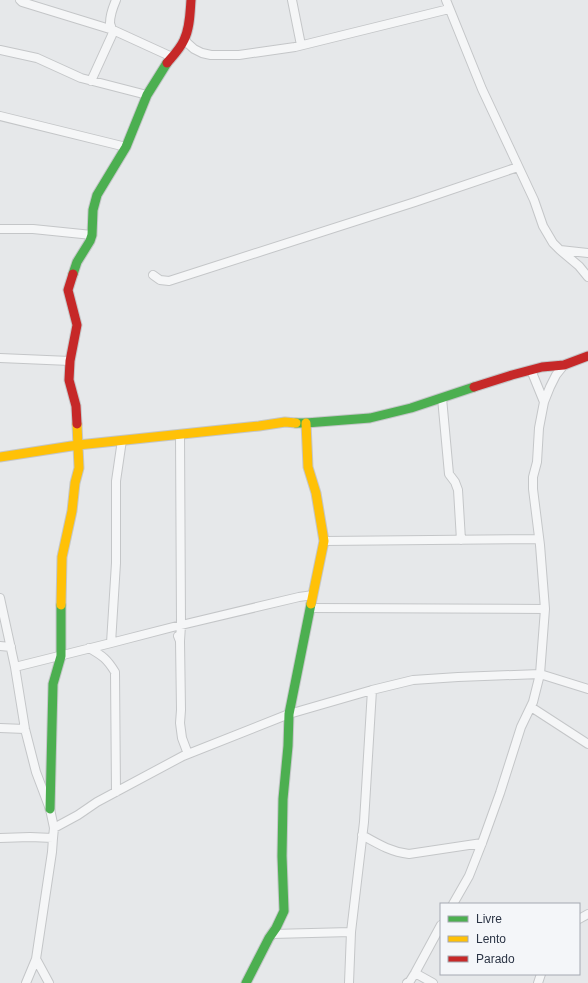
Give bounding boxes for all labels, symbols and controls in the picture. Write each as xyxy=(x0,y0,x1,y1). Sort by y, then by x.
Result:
legend xyxy=(440,903,580,975)
text: Livre xyxy=(476,912,502,926)
text: Lento xyxy=(476,932,506,946)
text: Parado xyxy=(476,952,515,966)

